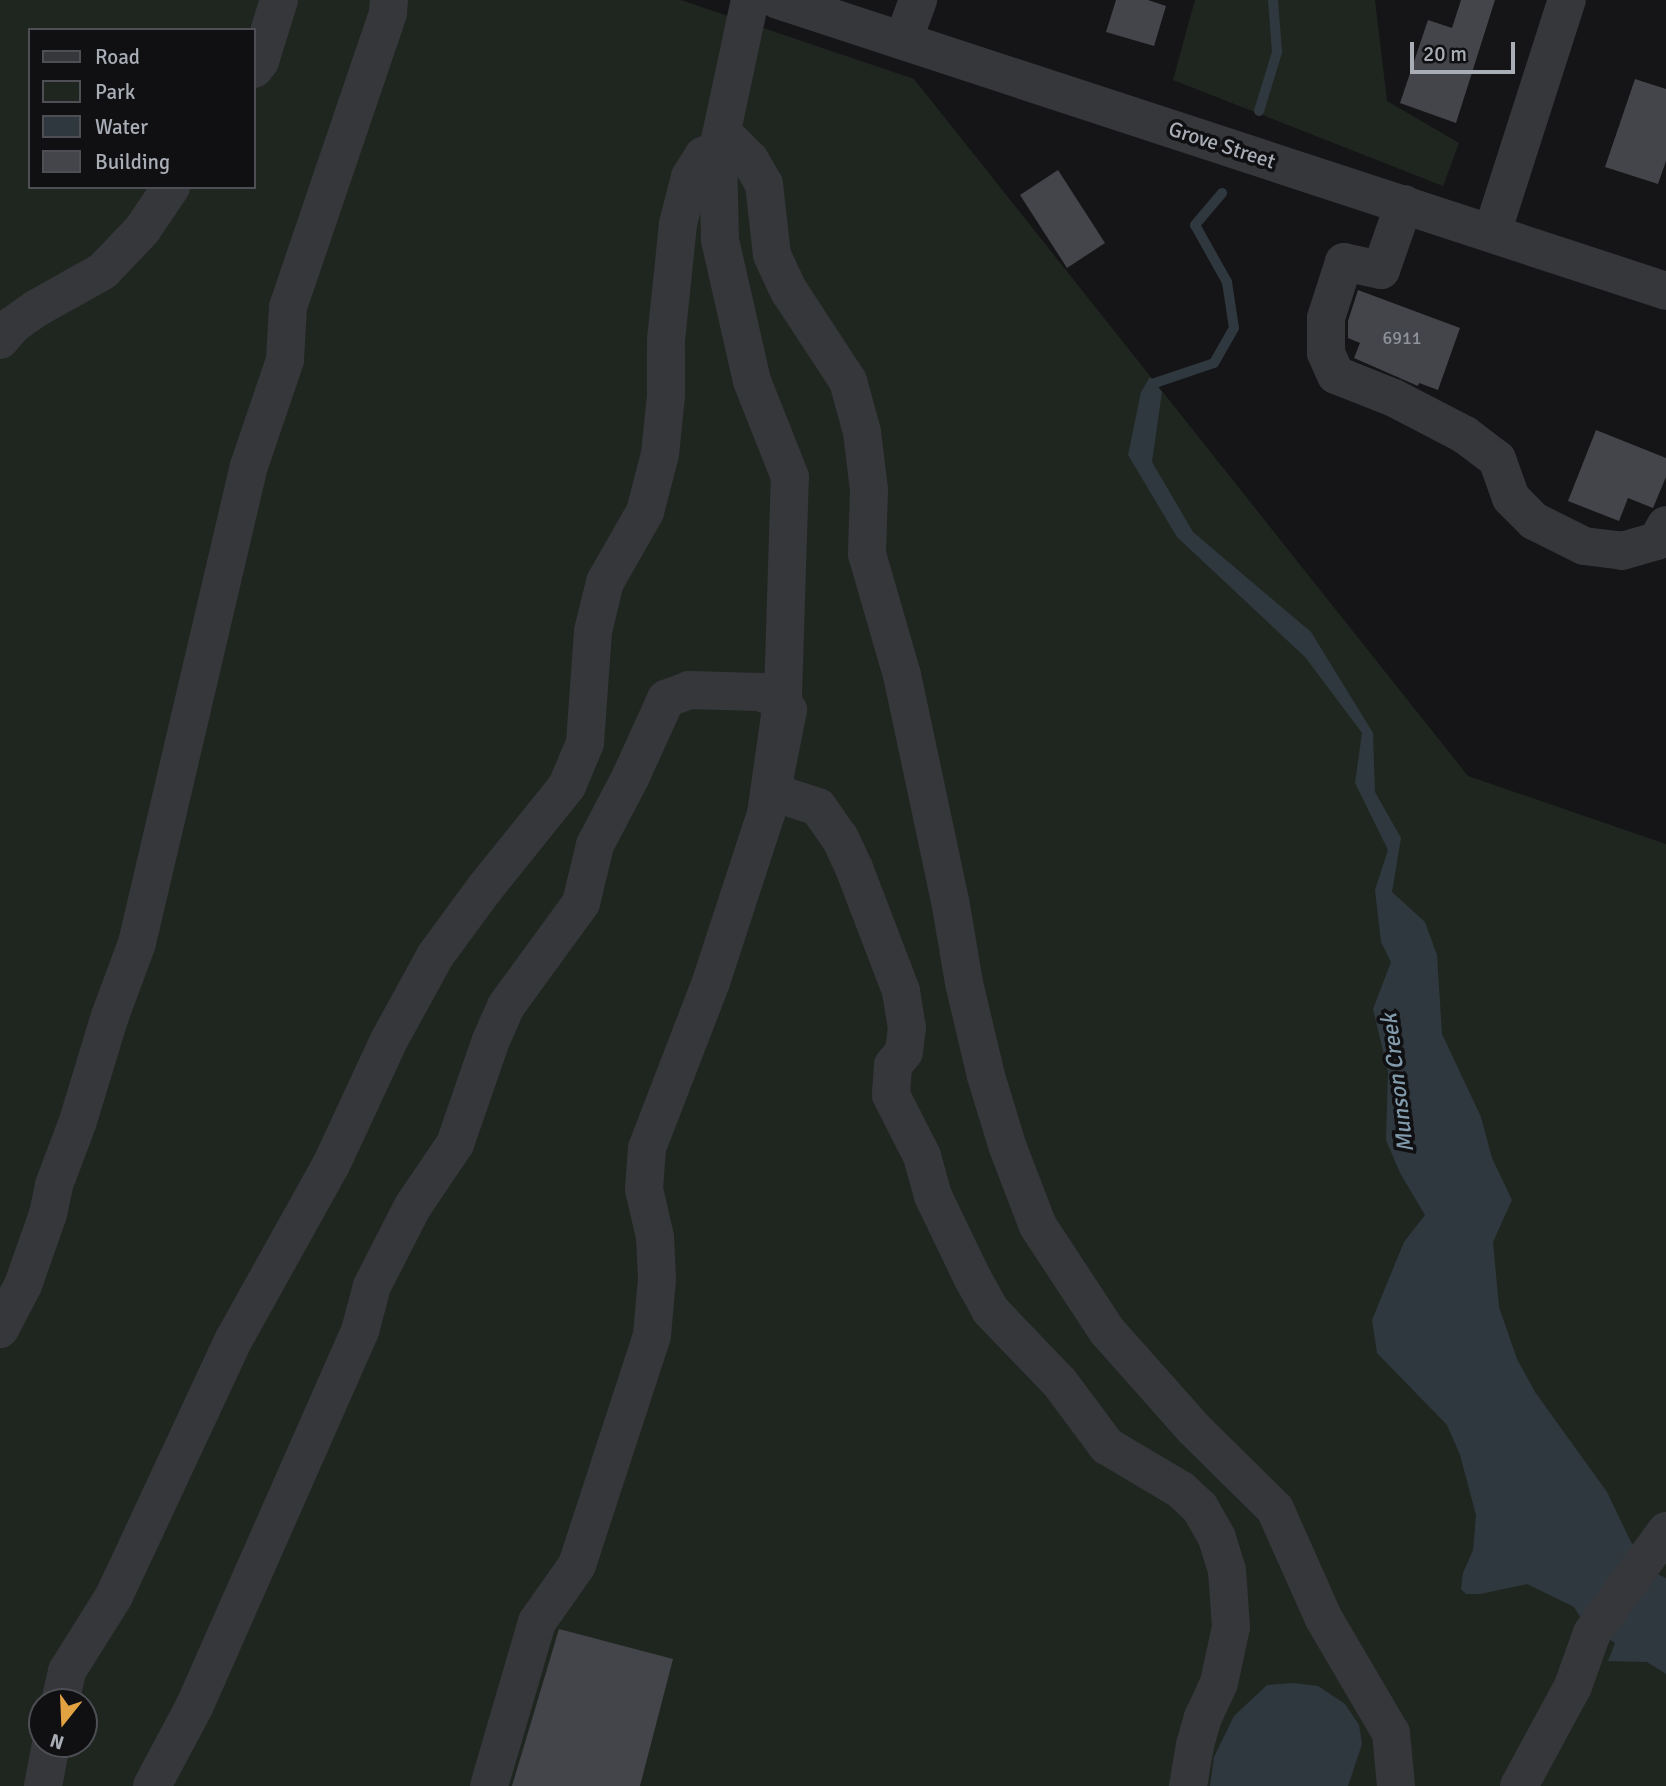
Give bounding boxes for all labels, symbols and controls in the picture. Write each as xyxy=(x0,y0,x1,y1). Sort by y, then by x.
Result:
legend xyxy=(28,28,256,189)
scale bar xyxy=(1414,28,1519,72)
text: 20 m xyxy=(1423,41,1467,67)
text: Road xyxy=(95,44,140,70)
text: Park xyxy=(95,79,135,105)
text: Water xyxy=(95,114,148,140)
street label: Grove Street xyxy=(1165,116,1279,174)
text: Building xyxy=(95,149,170,175)
house number: 6911 xyxy=(1383,327,1421,349)
water label: Munson Creek xyxy=(1376,1012,1420,1154)
north arrow xyxy=(28,1688,98,1758)
text: N xyxy=(47,1728,67,1755)

